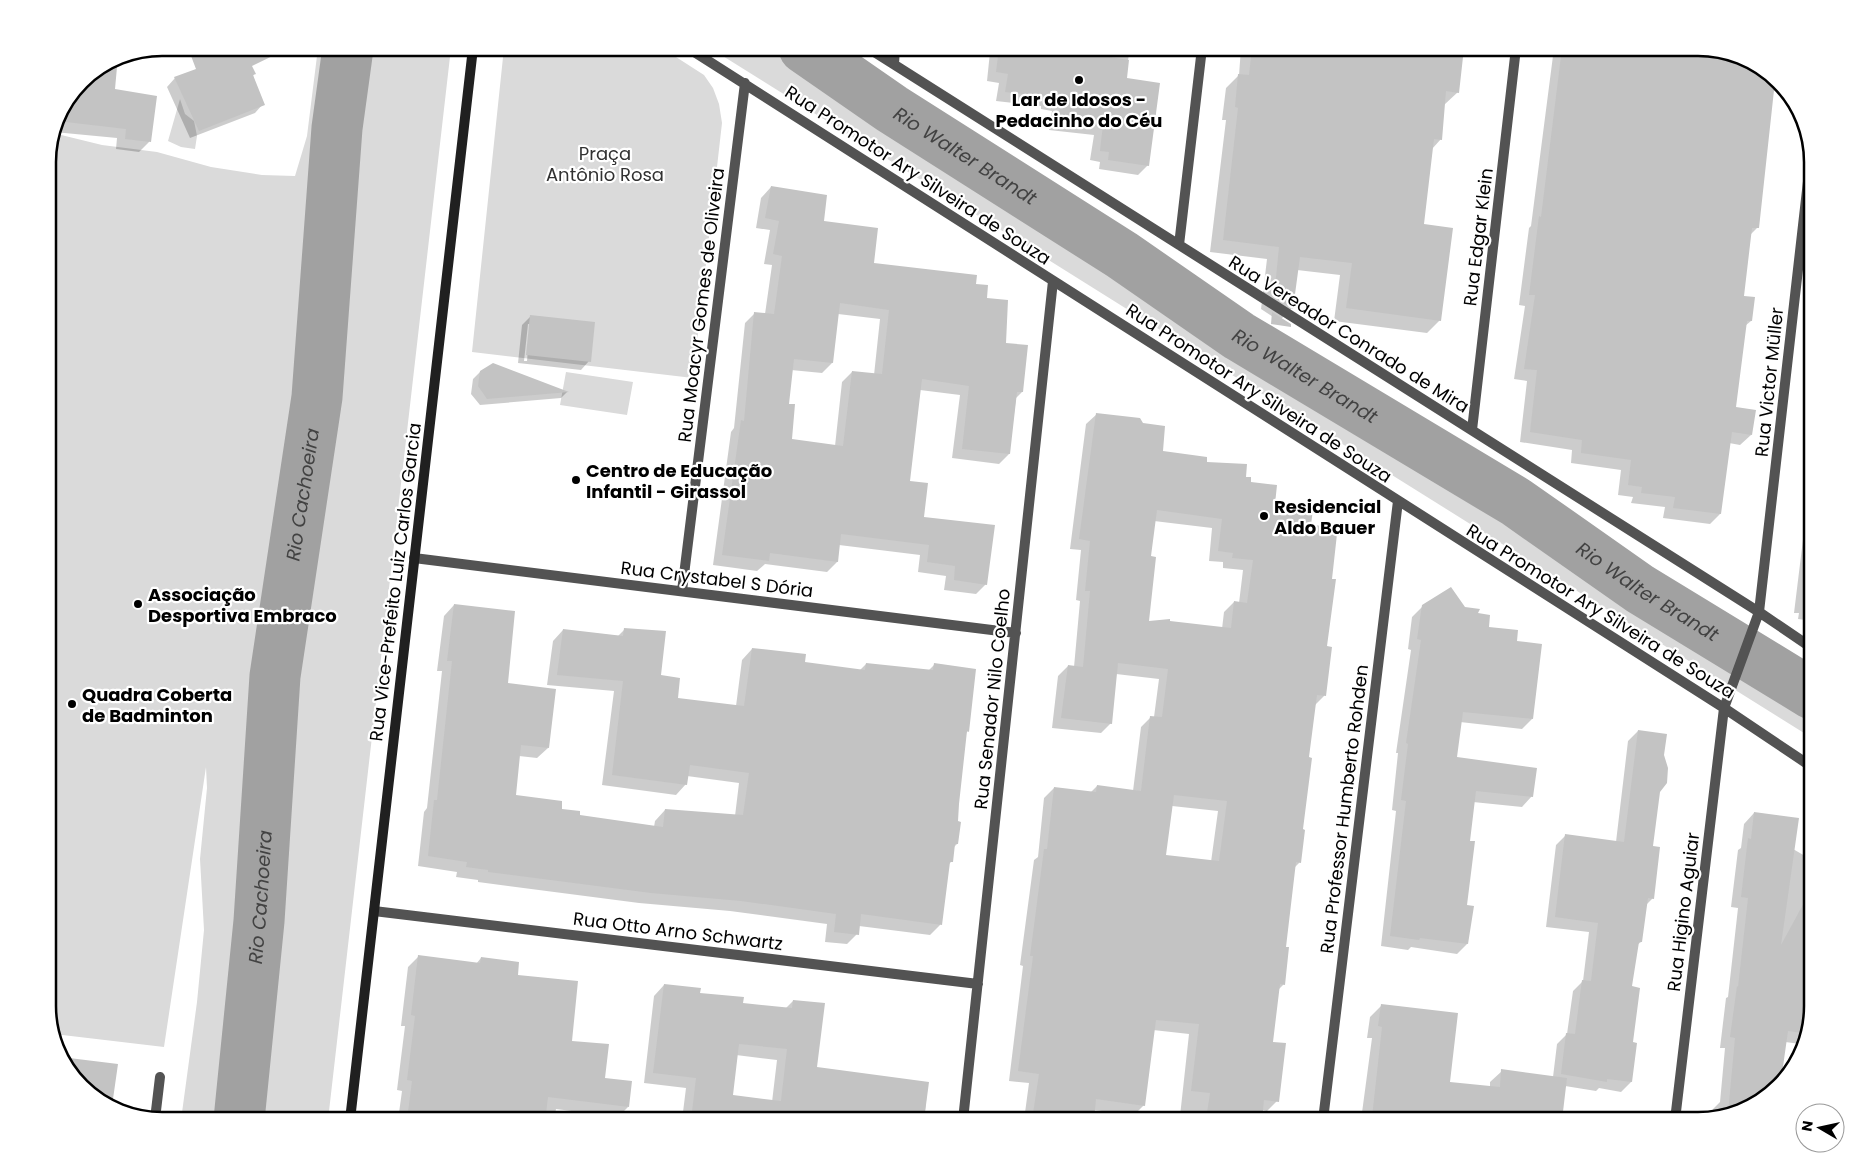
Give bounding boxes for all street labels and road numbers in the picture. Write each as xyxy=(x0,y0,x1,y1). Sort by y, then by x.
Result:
street label: Rua Promotor Ary Silveira de Souza xyxy=(780,79,1056,271)
street label: Rua Moacyr Gomes de Oliveira xyxy=(672,166,730,444)
street label: Rua Edgar Klein xyxy=(1457,166,1499,308)
street label: Rua Vereador Conrado de Mira xyxy=(1224,249,1474,419)
street label: Rua Promotor Ary Silveira de Souza xyxy=(1121,297,1397,489)
street label: Rua Victor Müller xyxy=(1749,306,1789,458)
street label: Rua Vice-Prefeito Luiz Carlos Garcia xyxy=(363,421,427,743)
street label: Rua Promotor Ary Silveira de Souza xyxy=(1462,518,1740,704)
street label: Rua Crystabel S Dória xyxy=(619,555,815,603)
street label: Rua Senador Nilo Coelho xyxy=(968,587,1016,811)
street label: Rua Professor Humberto Rohden xyxy=(1314,663,1374,955)
street label: Rua Higino Aguiar xyxy=(1661,831,1705,993)
street label: Rua Otto Arno Schwartz xyxy=(572,906,784,956)

